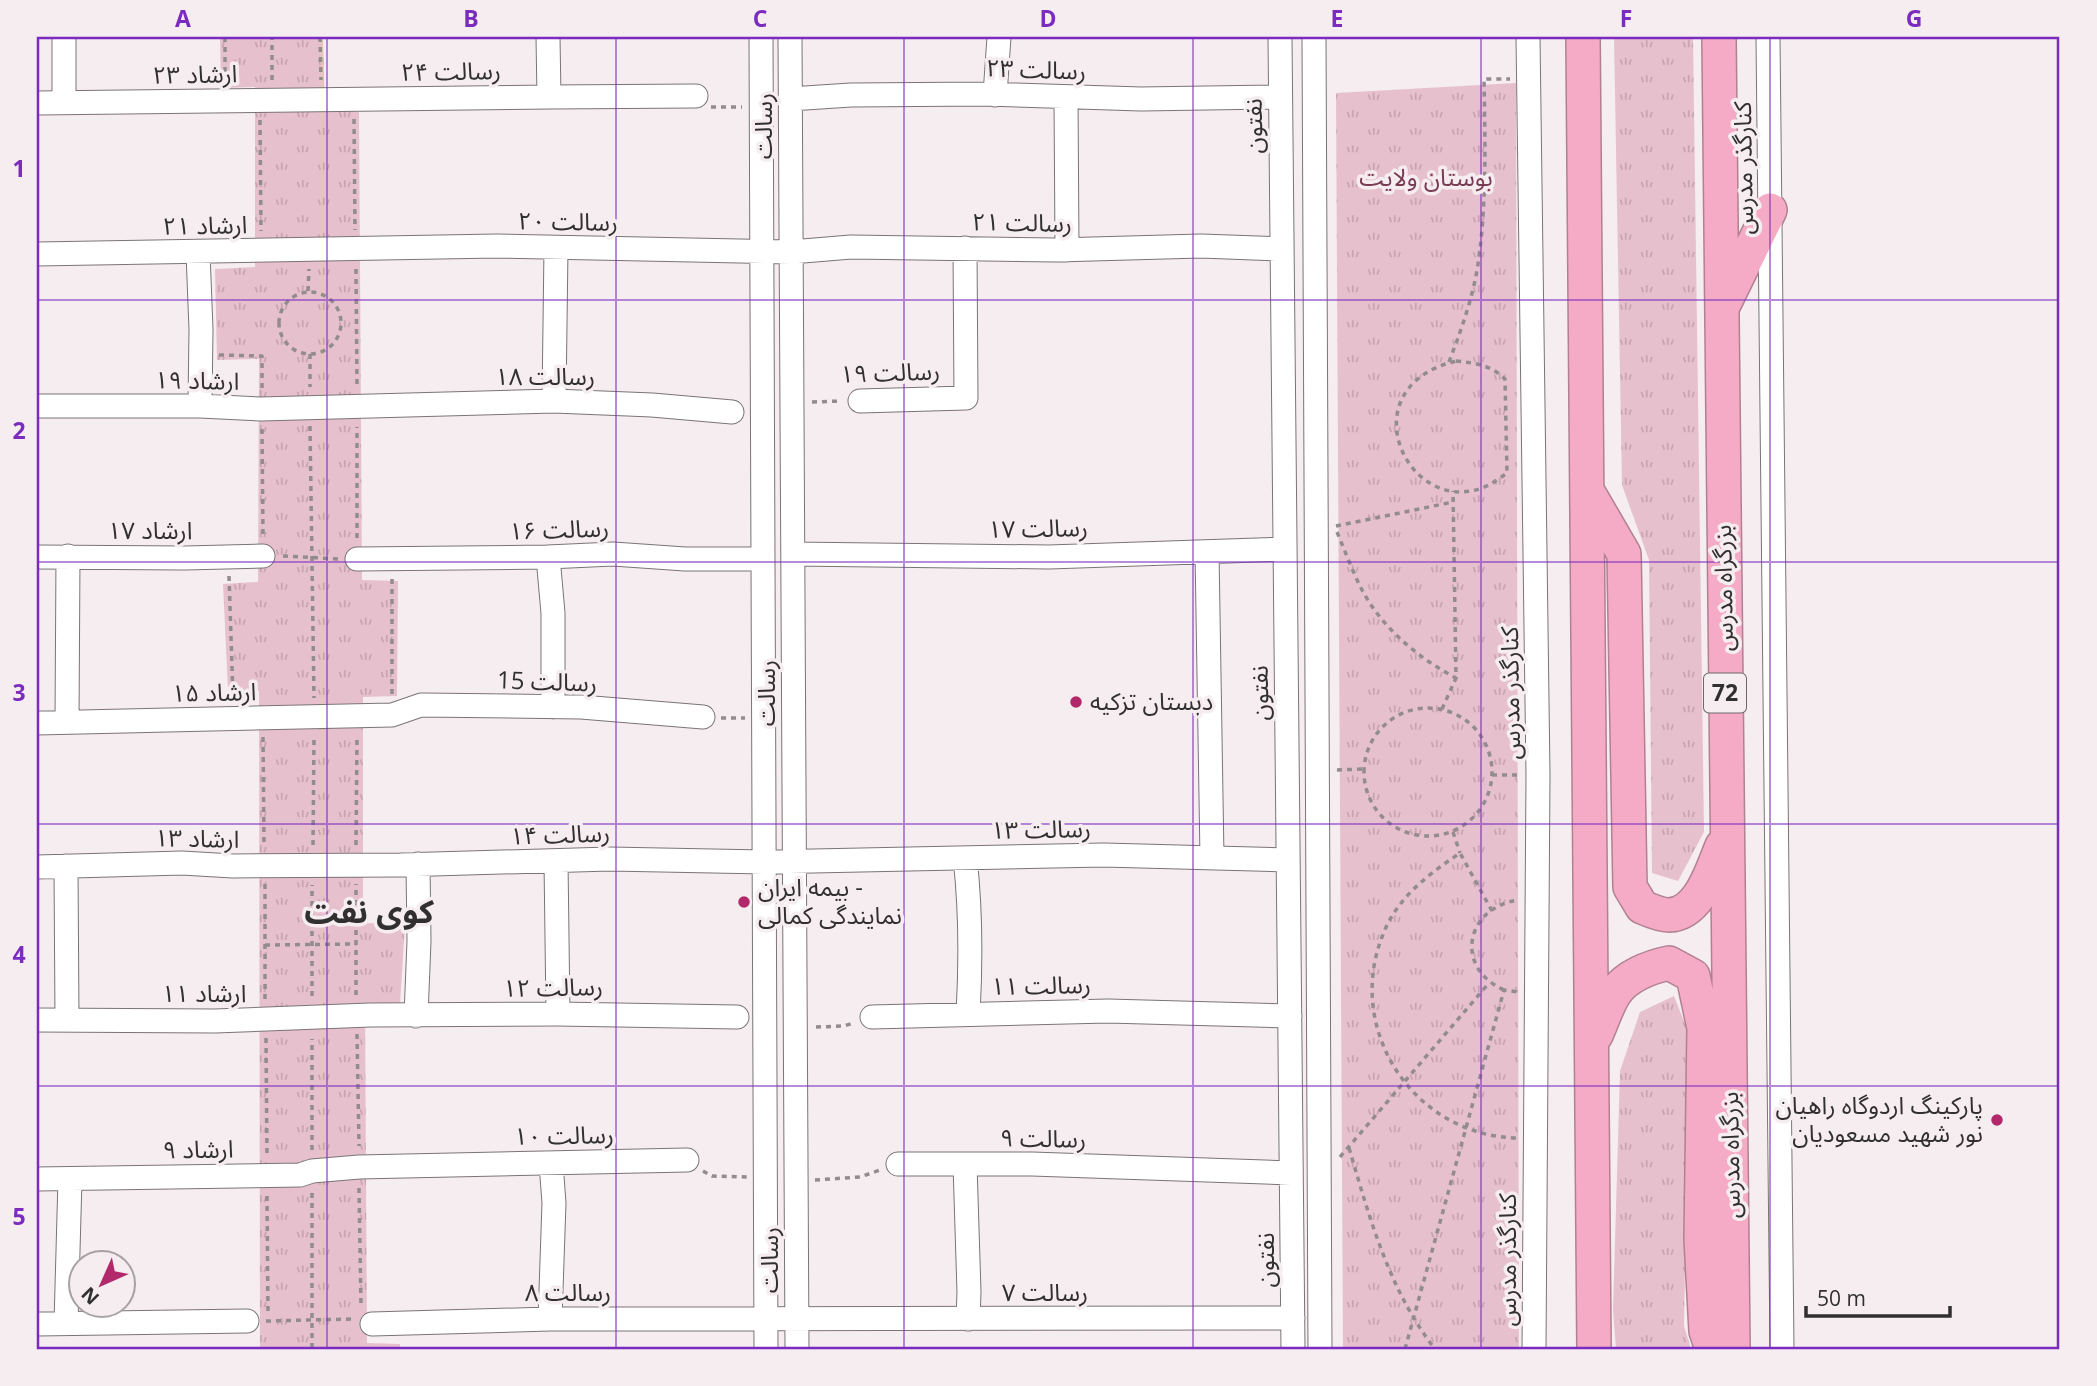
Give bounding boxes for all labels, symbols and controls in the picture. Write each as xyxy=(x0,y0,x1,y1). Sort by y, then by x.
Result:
text: A xyxy=(175,2,191,34)
text: B xyxy=(463,2,479,34)
text: C xyxy=(753,2,767,34)
text: D xyxy=(1039,2,1057,34)
text: E xyxy=(1331,2,1343,34)
text: F xyxy=(1620,2,1632,34)
text: G xyxy=(1906,2,1922,34)
street label: رسالت ۲۳ xyxy=(985,50,1087,87)
street label: رسالت ۲۴ xyxy=(401,53,501,88)
street label: ارشاد ۲۳ xyxy=(152,56,238,91)
street label: رسالت xyxy=(746,93,779,159)
street label: نفتون xyxy=(1236,98,1269,154)
street label: کنارگذر مدرس xyxy=(1725,100,1760,235)
text: 1 xyxy=(12,152,26,184)
park label: بوستان ولایت xyxy=(1359,160,1493,193)
street label: رسالت ٢٠ xyxy=(518,203,618,238)
street label: رسالت ۲۱ xyxy=(972,204,1072,239)
street label: ارشاد ۲۱ xyxy=(162,207,248,242)
street label: رسالت ۱۹ xyxy=(839,353,941,390)
street label: رسالت ۱۸ xyxy=(495,359,595,392)
street label: ارشاد ۱۹ xyxy=(154,362,240,397)
text: 2 xyxy=(12,414,26,446)
street label: رسالت ۱۶ xyxy=(508,510,610,547)
street label: رسالت ۱۷ xyxy=(988,510,1088,545)
street label: ارشاد ۱۷ xyxy=(108,513,192,546)
street label: بزرگراه مدرس xyxy=(1705,524,1740,652)
street label: کنارگذر مدرس xyxy=(1492,625,1527,760)
street label: رسالت xyxy=(749,660,782,726)
street label: رسالت 15 xyxy=(496,662,598,699)
street label: نفتون xyxy=(1242,665,1275,721)
street label: ارشاد ۱۵ xyxy=(171,674,257,709)
road number: 72 xyxy=(1704,674,1746,712)
text: 3 xyxy=(12,676,26,708)
place label: دبستان تزکیه xyxy=(1090,684,1213,717)
marker: دبستان تزکیه xyxy=(1068,694,1084,710)
street label: رسالت ۱۳ xyxy=(991,811,1091,846)
street label: رسالت ۱۴ xyxy=(509,815,611,852)
street label: ارشاد ۱۳ xyxy=(154,820,240,855)
place label: بیمه ایران - نمایندگى کمالى xyxy=(758,870,902,931)
district label: کوی نفت xyxy=(304,889,434,932)
marker: بیمه ایران - نمایندگى کمالى xyxy=(736,894,752,910)
text: 4 xyxy=(12,938,26,970)
street label: رسالت ۱۱ xyxy=(991,967,1091,1002)
street label: رسالت ۱۲ xyxy=(503,969,603,1004)
street label: ارشاد ۱۱ xyxy=(162,976,246,1009)
place label: پارکینگ اردوگاه راهیان نور شهید مسعودیان xyxy=(1775,1088,1983,1149)
street label: بزرگراه مدرس xyxy=(1712,1091,1747,1219)
marker: پارکینگ اردوگاه راهیان نور شهید مسعودیان xyxy=(1989,1112,2005,1128)
street label: رسالت ۱۰ xyxy=(514,1117,614,1152)
street label: رسالت ۹ xyxy=(1000,1120,1086,1155)
street label: ارشاد ۹ xyxy=(162,1131,234,1166)
street label: کنارگذر مدرس xyxy=(1490,1192,1523,1327)
text: 5 xyxy=(12,1200,26,1232)
street label: رسالت xyxy=(752,1227,785,1293)
street label: نفتون xyxy=(1248,1232,1281,1288)
north arrow xyxy=(66,1250,136,1320)
scale bar xyxy=(1806,1274,1950,1318)
street label: رسالت ۸ xyxy=(525,1275,611,1308)
street label: رسالت ۷ xyxy=(1002,1275,1088,1308)
text: N xyxy=(75,1281,105,1311)
text: 50 m xyxy=(1817,1284,1866,1312)

